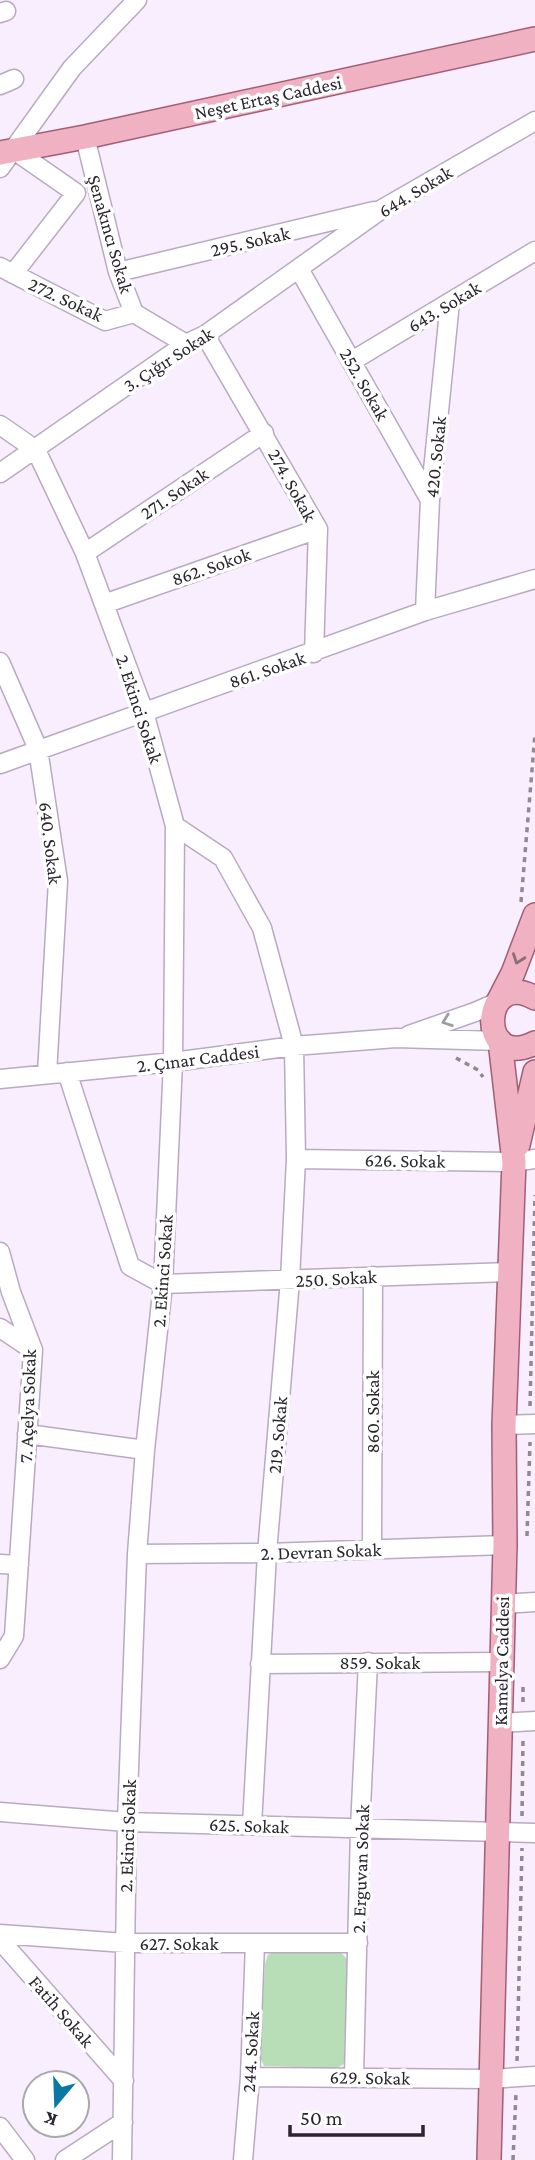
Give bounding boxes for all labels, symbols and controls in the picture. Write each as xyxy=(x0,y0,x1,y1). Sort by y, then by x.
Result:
street label: Neşet Ertaş Caddesi xyxy=(192,72,344,123)
street label: 644. Sokak xyxy=(375,161,457,222)
street label: Şenakıncı Sokak xyxy=(84,173,138,297)
street label: 295. Sokak xyxy=(209,222,293,261)
street label: 272. Sokak xyxy=(25,273,107,326)
street label: 643. Sokak xyxy=(404,276,485,336)
street label: 3. Çığır Sokak xyxy=(120,322,218,396)
street label: 252. Sokak xyxy=(336,344,394,425)
street label: 420. Sokak xyxy=(421,414,450,499)
street label: 274. Sokak xyxy=(264,445,322,526)
street label: 271. Sokak xyxy=(137,463,213,524)
street label: 862. Sokok xyxy=(169,543,254,590)
street label: 861. Sokak xyxy=(226,646,309,692)
street label: 2. Ekinci Sokak xyxy=(112,652,167,767)
street label: 640. Sokak xyxy=(35,801,66,886)
one-way arrow xyxy=(512,952,526,964)
one-way arrow xyxy=(442,1013,454,1027)
street label: 2. Çınar Caddesi xyxy=(136,1041,260,1076)
street label: 626. Sokak xyxy=(364,1149,447,1172)
street label: 2. Ekinci Sokak xyxy=(148,1213,177,1328)
street label: 250. Sokak xyxy=(295,1266,378,1291)
street label: 7. Açelya Sokak xyxy=(15,1348,40,1463)
street label: 860. Sokak xyxy=(362,1369,383,1454)
street label: 219. Sokak xyxy=(264,1395,291,1475)
street label: 2. Devran Sokak xyxy=(260,1539,383,1564)
street label: Kamelya Caddesi xyxy=(490,1596,513,1726)
street label: 859. Sokak xyxy=(340,1652,421,1673)
street label: 2. Ekinci Sokak xyxy=(115,1778,140,1893)
street label: 2. Erguvan Sokak xyxy=(348,1803,373,1934)
street label: 625. Sokak xyxy=(209,1814,290,1837)
street label: 627. Sokak xyxy=(139,1933,219,1954)
street label: Fatih Sokak xyxy=(25,1971,99,2052)
street label: 244. Sokak xyxy=(238,2010,263,2093)
street label: 629. Sokak xyxy=(330,2066,411,2089)
north arrow xyxy=(21,2069,91,2139)
scale bar xyxy=(290,2094,423,2138)
text: 50 m xyxy=(300,2106,343,2130)
text: K xyxy=(41,2107,60,2132)

